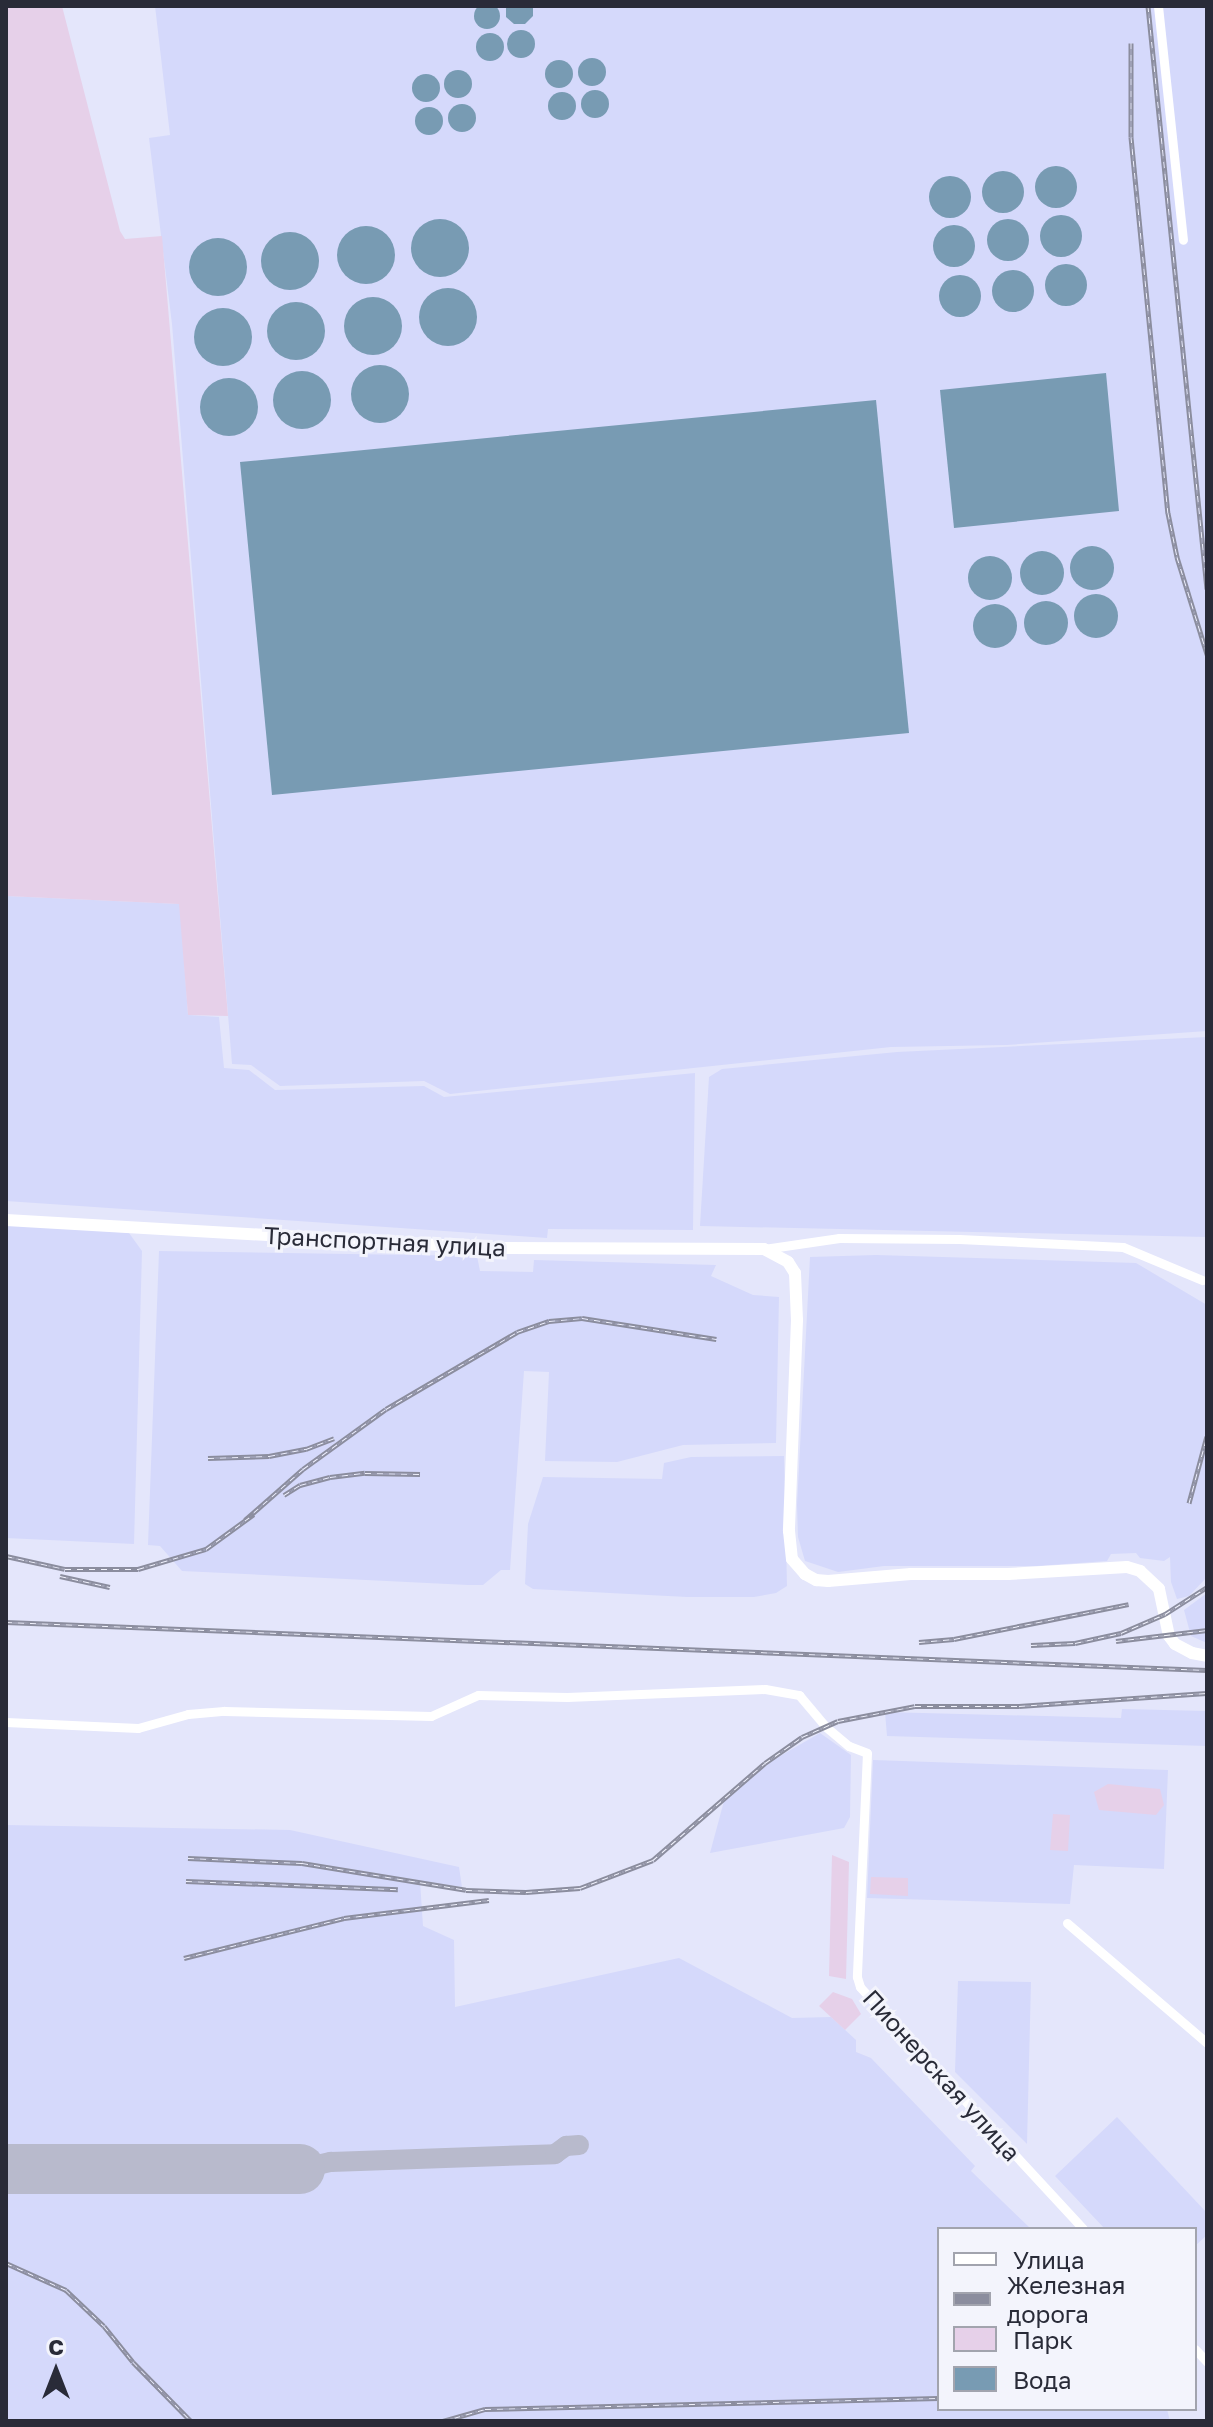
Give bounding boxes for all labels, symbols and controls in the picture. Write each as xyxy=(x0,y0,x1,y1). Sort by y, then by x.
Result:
street label: Транспортная улица xyxy=(263,1220,507,1262)
street label: Пионерская улица xyxy=(858,1983,1026,2167)
legend xyxy=(937,2227,1197,2411)
text: Улица xyxy=(1013,2245,1085,2274)
text: Железная дорога xyxy=(1007,2270,1125,2328)
text: Парк xyxy=(1013,2325,1073,2354)
north arrow xyxy=(16,2331,96,2411)
text: С xyxy=(48,2333,64,2360)
text: Вода xyxy=(1013,2365,1072,2394)

